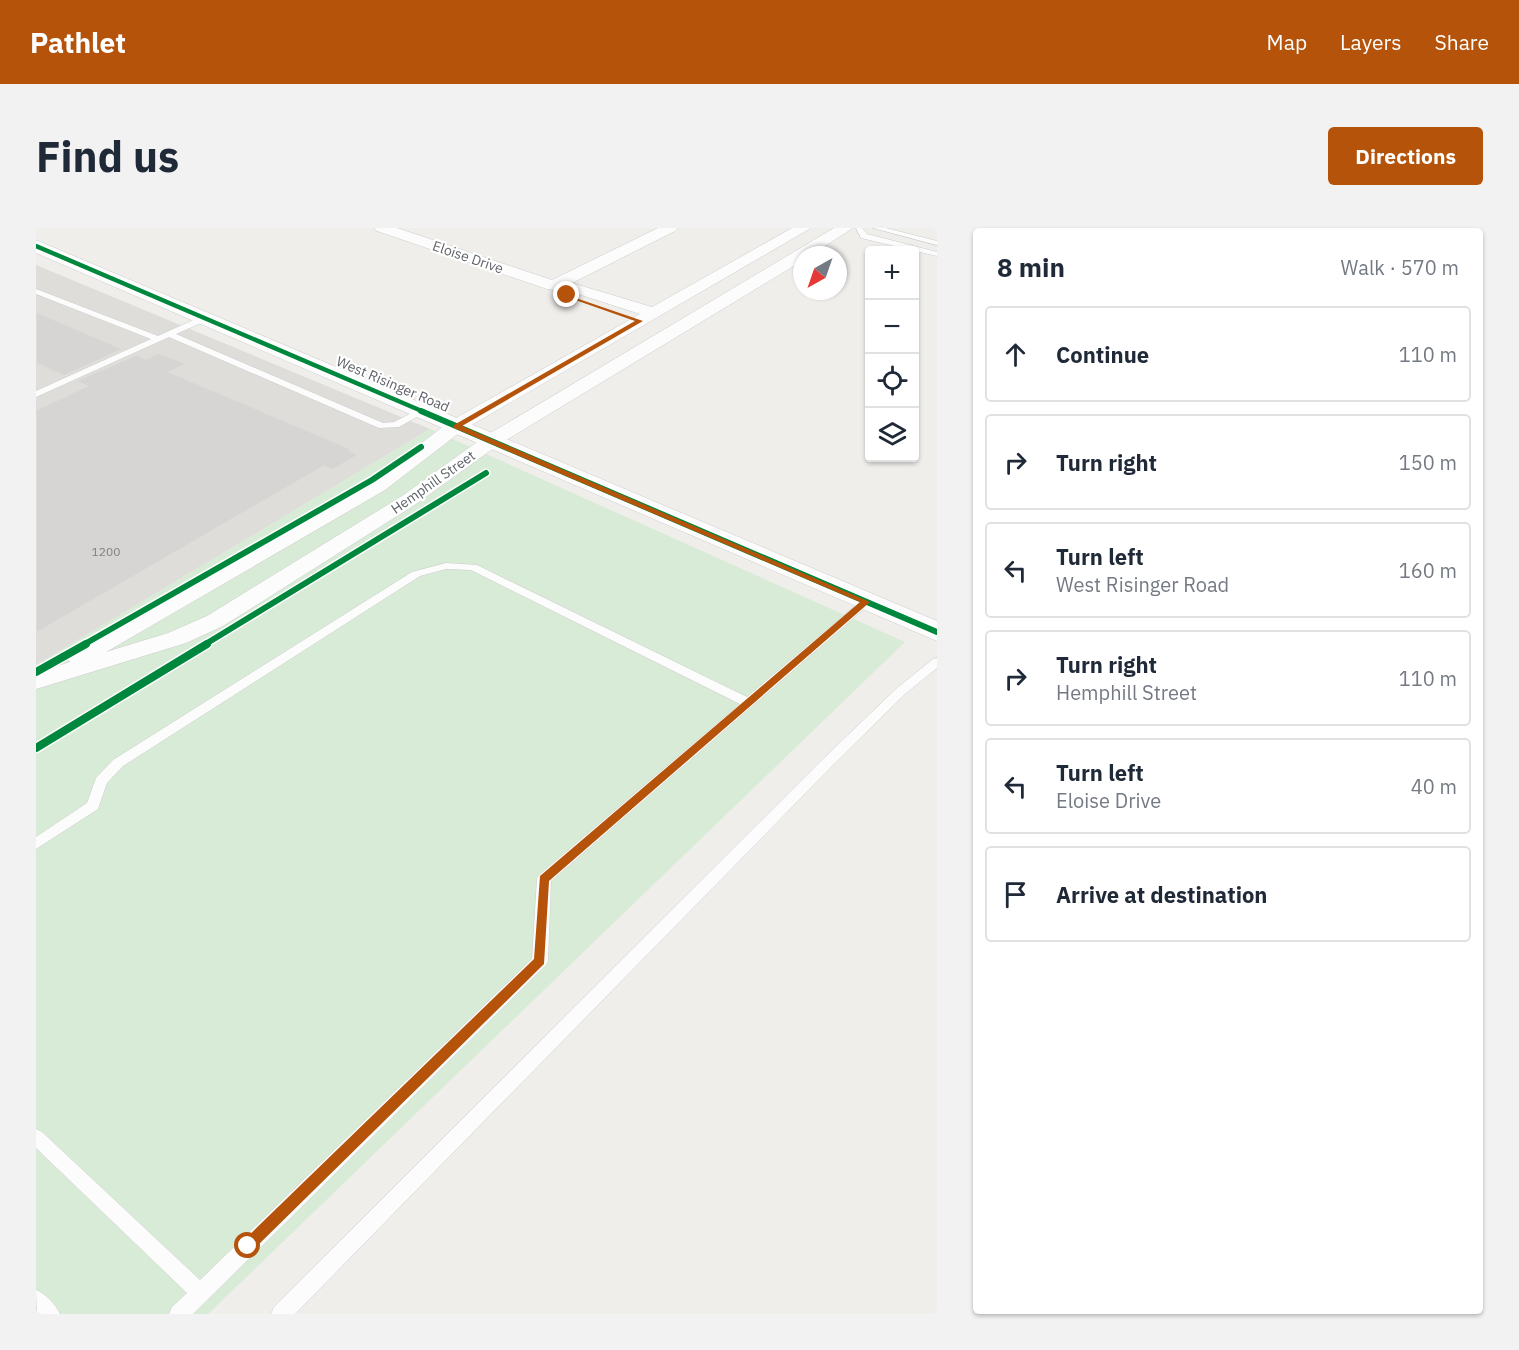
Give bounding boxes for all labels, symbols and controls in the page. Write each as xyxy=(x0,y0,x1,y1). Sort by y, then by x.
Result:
text: Pathlet xyxy=(30,24,126,61)
text: Map xyxy=(1267,28,1307,56)
text: Layers xyxy=(1340,28,1402,56)
text: Share xyxy=(1435,28,1489,56)
button: Directions xyxy=(1328,127,1483,185)
text: Find us xyxy=(36,129,179,184)
street label: Eloise Drive xyxy=(430,237,506,278)
north arrow xyxy=(793,246,847,300)
map controls xyxy=(865,246,919,462)
button: + xyxy=(865,246,919,300)
text: 8 min xyxy=(997,250,1065,284)
text: Walk · 570 m xyxy=(1341,254,1459,281)
route end xyxy=(553,281,579,307)
button: − xyxy=(865,300,919,354)
icon: ahead xyxy=(999,338,1032,371)
text: Continue xyxy=(1056,340,1149,369)
text: 110 m xyxy=(1399,341,1457,368)
street label: West Risinger Road xyxy=(334,352,452,416)
button: locate xyxy=(865,354,919,408)
button: layers xyxy=(865,408,919,462)
street label: Hemphill Street xyxy=(387,446,479,518)
icon: right xyxy=(999,446,1032,479)
text: Turn right xyxy=(1056,448,1157,477)
text: 150 m xyxy=(1399,449,1457,476)
text: Turn left xyxy=(1056,542,1144,571)
house number: 1200 xyxy=(92,544,120,559)
icon: left xyxy=(999,554,1032,587)
text: 160 m xyxy=(1399,557,1457,584)
text: West Risinger Road xyxy=(1056,571,1229,598)
text: Turn right xyxy=(1056,650,1157,679)
icon: right xyxy=(999,662,1032,695)
text: 110 m xyxy=(1399,665,1457,692)
text: Hemphill Street xyxy=(1056,679,1197,706)
text: Turn left xyxy=(1056,758,1144,787)
icon: left xyxy=(999,770,1032,803)
text: 40 m xyxy=(1411,773,1457,800)
text: Eloise Drive xyxy=(1056,787,1161,814)
icon: arrive xyxy=(999,878,1032,911)
text: Arrive at destination xyxy=(1056,880,1267,909)
route start xyxy=(234,1232,260,1258)

